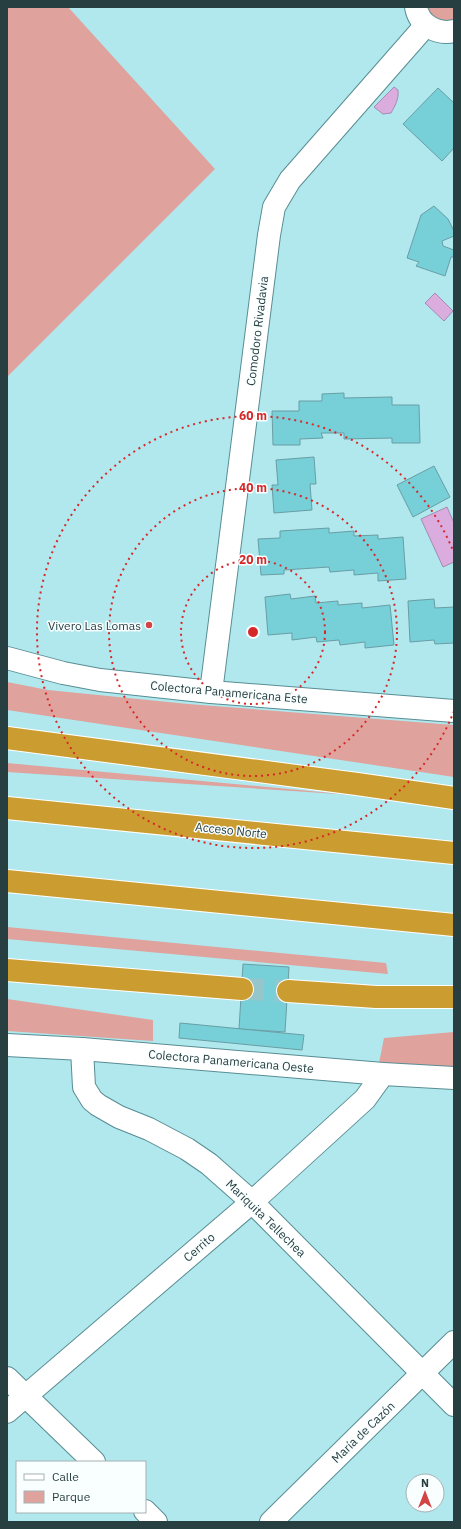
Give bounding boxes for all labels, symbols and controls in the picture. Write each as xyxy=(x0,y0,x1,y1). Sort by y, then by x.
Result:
street label: Comodoro Rivadavia xyxy=(243,275,271,387)
text: 60 m xyxy=(239,408,267,423)
text: 40 m xyxy=(239,480,267,495)
text: 20 m xyxy=(239,552,267,567)
place label: Vivero Las Lomas xyxy=(48,618,141,633)
marker: Vivero Las Lomas xyxy=(144,620,154,630)
centre of rings xyxy=(246,625,260,639)
street label: Colectora Panamericana Este xyxy=(150,678,309,706)
street label: Acceso Norte xyxy=(194,819,268,841)
street label: Colectora Panamericana Oeste xyxy=(148,1046,315,1076)
street label: Mariquita Tellechea xyxy=(223,1176,310,1260)
street label: Cerrito xyxy=(180,1229,218,1265)
street label: María de Cazón xyxy=(328,1398,398,1466)
legend xyxy=(16,1461,146,1513)
text: Calle xyxy=(52,1469,79,1484)
north arrow xyxy=(405,1473,445,1513)
text: N xyxy=(421,1476,429,1490)
text: Parque xyxy=(52,1489,91,1504)

